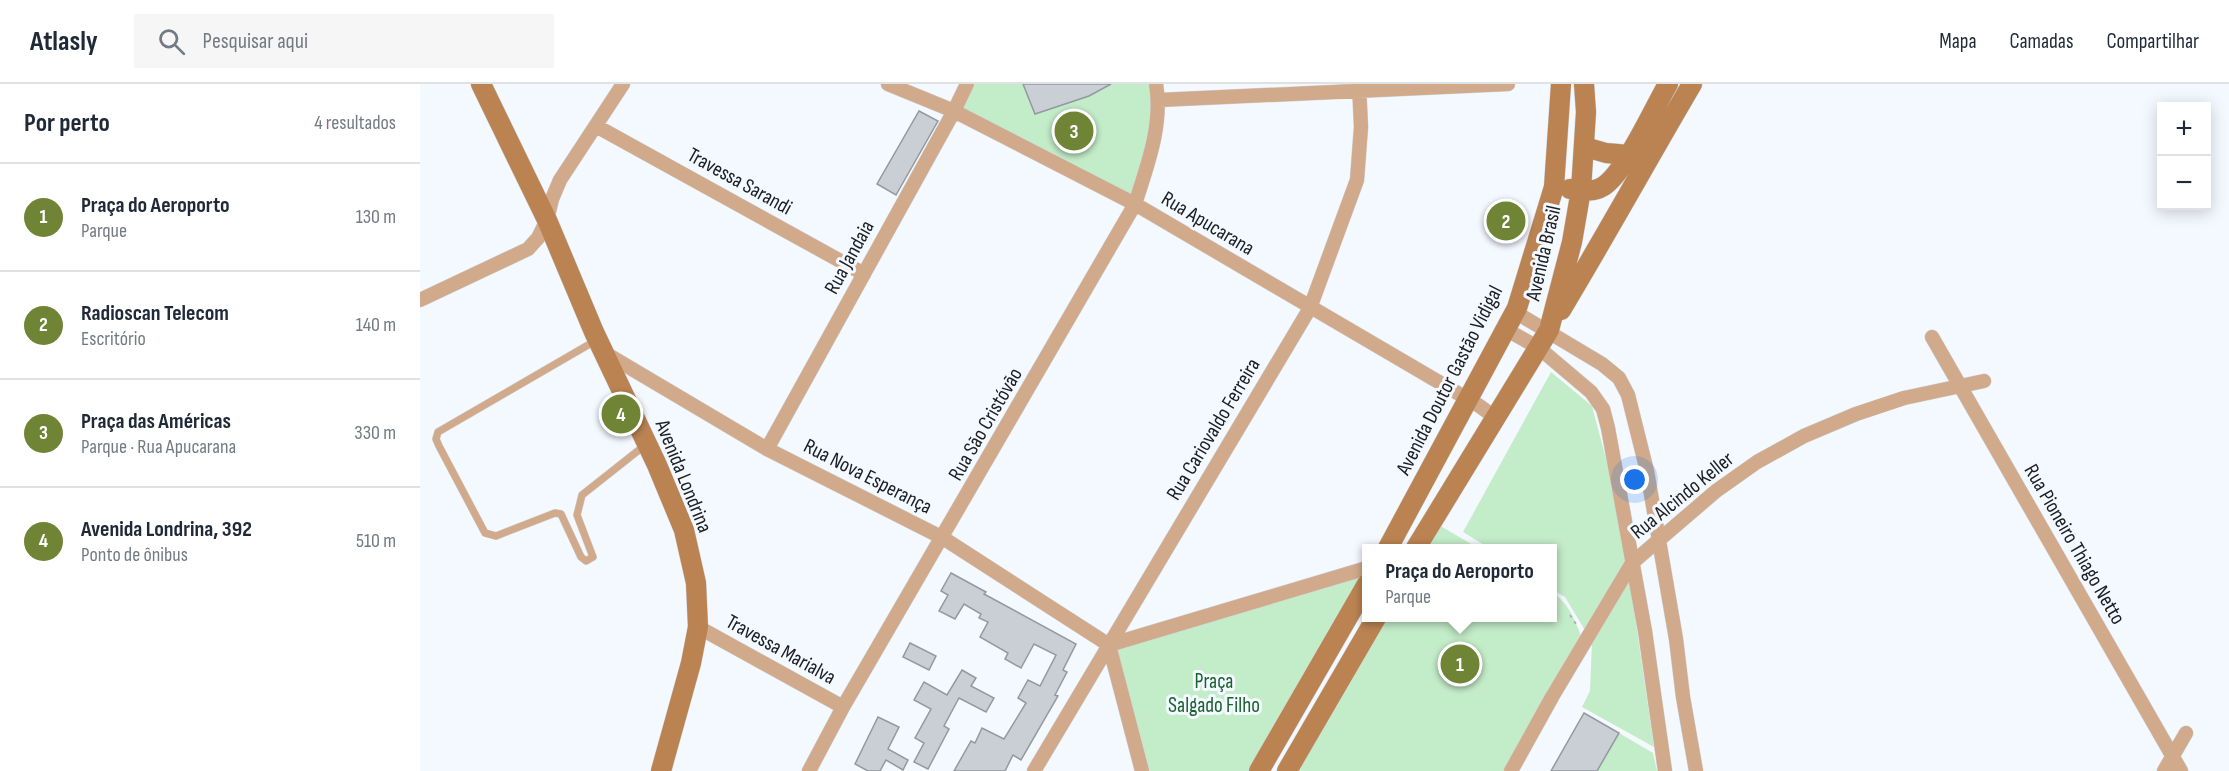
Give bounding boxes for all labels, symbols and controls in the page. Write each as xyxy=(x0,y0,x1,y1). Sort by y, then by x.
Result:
search box xyxy=(134,14,554,68)
text: Atlasly xyxy=(30,25,98,58)
icon: search xyxy=(155,25,188,58)
text: Pesquisar aqui xyxy=(203,28,308,55)
text: Mapa xyxy=(1939,29,1977,54)
text: Camadas xyxy=(2010,29,2073,54)
text: Compartilhar xyxy=(2106,29,2199,54)
map controls xyxy=(2157,102,2211,210)
button: + xyxy=(2157,102,2211,156)
text: Por perto xyxy=(24,108,110,139)
pin: 3 xyxy=(1054,108,1094,154)
text: 4 resultados xyxy=(314,111,396,135)
street label: Travessa Sarandi xyxy=(683,142,796,220)
button: − xyxy=(2157,156,2211,210)
street label: Rua Apucarana xyxy=(1157,186,1259,261)
text: Praça do Aeroporto xyxy=(81,192,230,219)
pin: 2 xyxy=(1486,198,1526,244)
street label: Avenida Brasil xyxy=(1520,203,1567,304)
text: 1 xyxy=(40,205,47,229)
text: 130 m xyxy=(356,205,396,229)
street label: Rua Jandaia xyxy=(819,216,880,298)
text: Parque xyxy=(81,219,127,243)
street label: Avenida Doutor Gastão Vidigal xyxy=(1390,281,1508,480)
text: Radioscan Telecom xyxy=(81,300,229,327)
text: 2 xyxy=(39,313,48,337)
text: 140 m xyxy=(356,313,396,337)
text: Escritório xyxy=(81,327,146,351)
street label: Rua Cariovaldo Ferreira xyxy=(1161,354,1266,505)
street label: Rua São Cristóvão xyxy=(943,363,1028,485)
pin: 4 xyxy=(602,392,640,436)
text: Praça das Américas xyxy=(81,408,231,435)
street label: Avenida Londrina xyxy=(649,415,717,536)
text: 3 xyxy=(39,421,48,445)
text: 330 m xyxy=(354,421,396,445)
street label: Rua Nova Esperança xyxy=(799,433,936,520)
text: Parque · Rua Apucarana xyxy=(81,435,236,459)
street label: Rua Alcindo Keller xyxy=(1626,446,1739,544)
street label: Rua Pioneiro Thiago Netto xyxy=(2019,460,2131,629)
your location xyxy=(1620,465,1649,494)
text: Avenida Londrina, 392 xyxy=(81,516,252,543)
text: 4 xyxy=(39,529,48,553)
text: 510 m xyxy=(356,529,396,553)
text: Ponto de ônibus xyxy=(81,543,188,567)
popup xyxy=(1362,544,1557,622)
text: Praça do Aeroporto xyxy=(1385,558,1534,585)
text: Parque xyxy=(1385,585,1431,609)
street label: Travessa Marialva xyxy=(722,609,840,690)
pin: 1 xyxy=(1440,642,1480,686)
park label: Praça Salgado Filho xyxy=(1168,669,1260,718)

